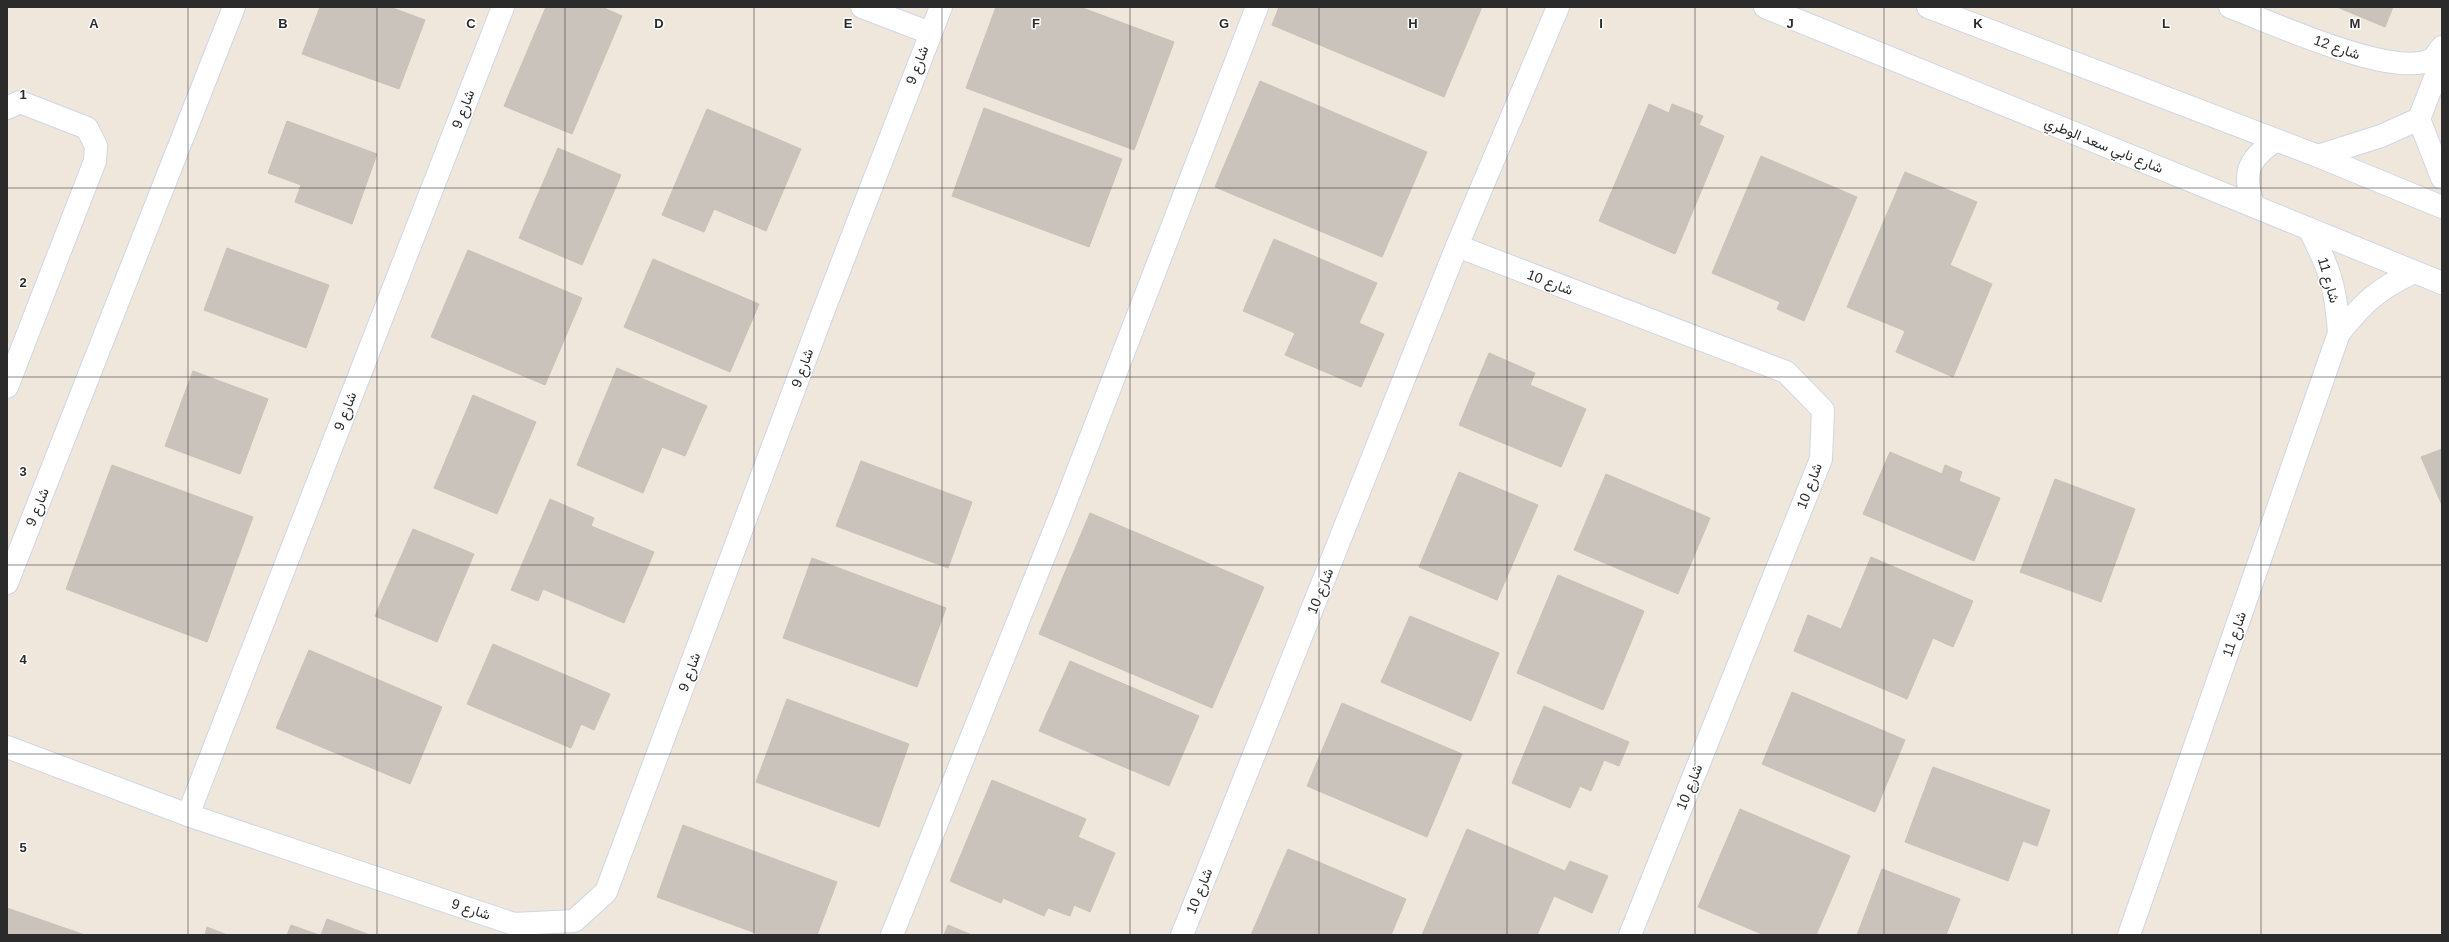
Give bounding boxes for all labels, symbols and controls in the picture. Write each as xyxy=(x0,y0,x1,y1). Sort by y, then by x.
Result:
text: A xyxy=(89,16,99,31)
text: B xyxy=(278,16,288,31)
text: C xyxy=(466,16,476,31)
text: D xyxy=(654,16,664,31)
text: E xyxy=(844,16,853,31)
text: F xyxy=(1032,16,1040,31)
text: G xyxy=(1219,16,1229,31)
text: H xyxy=(1408,16,1418,31)
text: I xyxy=(1599,16,1603,31)
text: J xyxy=(1786,16,1794,31)
text: K xyxy=(1973,16,1983,31)
text: L xyxy=(2162,16,2170,31)
text: M xyxy=(2350,16,2360,31)
street label: شارع 12 xyxy=(2311,32,2362,65)
street label: شارع 9 xyxy=(902,44,934,88)
text: 1 xyxy=(19,87,27,102)
street label: شارع 9 xyxy=(448,88,480,132)
street label: شارع نابي سعد الوطري xyxy=(2041,114,2166,180)
street label: شارع 11 xyxy=(2312,255,2343,305)
street label: شارع 10 xyxy=(1524,266,1575,301)
text: 2 xyxy=(19,275,27,290)
street label: شارع 9 xyxy=(788,347,819,390)
street label: شارع 9 xyxy=(330,390,362,434)
street label: شارع 10 xyxy=(1793,461,1828,512)
text: 3 xyxy=(19,464,27,479)
street label: شارع 9 xyxy=(22,486,55,530)
street label: شارع 10 xyxy=(1304,566,1339,617)
street label: شارع 11 xyxy=(2219,609,2252,660)
street label: شارع 9 xyxy=(675,651,706,694)
text: 4 xyxy=(19,652,27,667)
street label: شارع 10 xyxy=(1673,762,1708,813)
text: 5 xyxy=(19,840,27,855)
street label: شارع 10 xyxy=(1183,866,1218,917)
street label: شارع 9 xyxy=(449,895,492,926)

